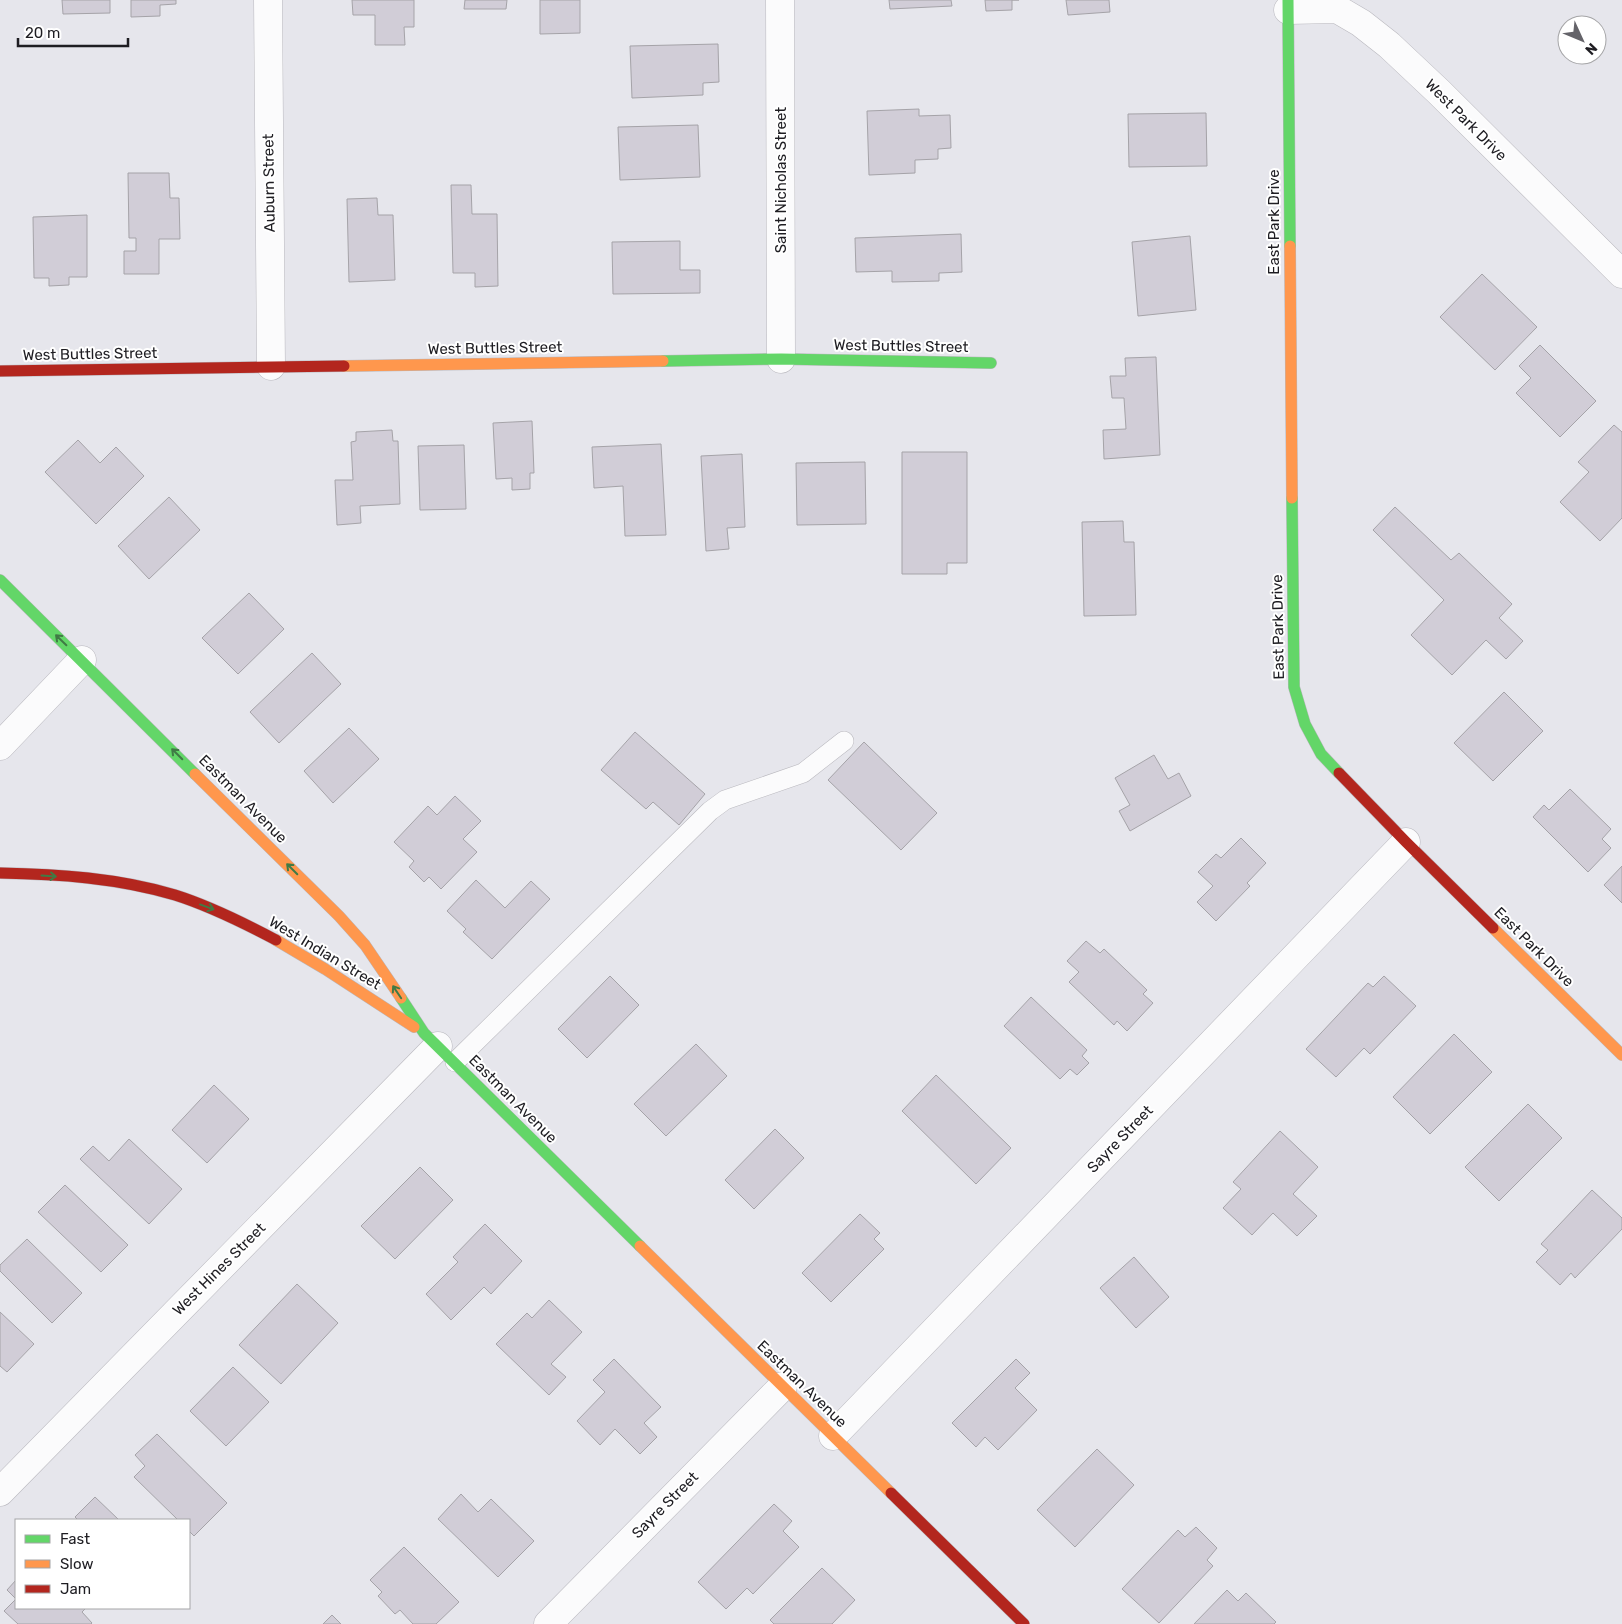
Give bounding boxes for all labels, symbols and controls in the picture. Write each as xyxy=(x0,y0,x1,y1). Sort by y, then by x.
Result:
scale bar xyxy=(18,15,128,47)
north arrow xyxy=(1557,15,1607,65)
text: 20 m xyxy=(25,24,60,42)
text: N xyxy=(1581,39,1601,58)
street label: West Park Drive xyxy=(1421,75,1511,165)
street label: Saint Nicholas Street xyxy=(772,107,790,253)
street label: Auburn Street xyxy=(259,133,279,233)
street label: East Park Drive xyxy=(1265,169,1283,275)
street label: West Buttles Street xyxy=(833,336,969,356)
street label: West Buttles Street xyxy=(427,338,563,358)
street label: West Buttles Street xyxy=(22,344,158,364)
street label: East Park Drive xyxy=(1268,574,1288,680)
one-way arrow xyxy=(55,634,68,646)
one-way arrow xyxy=(170,748,183,760)
street label: Eastman Avenue xyxy=(195,751,291,847)
one-way arrow xyxy=(286,863,298,875)
one-way arrow xyxy=(40,872,56,881)
one-way arrow xyxy=(199,903,214,912)
street label: East Park Drive xyxy=(1490,903,1578,991)
street label: West Indian Street xyxy=(266,912,384,994)
one-way arrow xyxy=(392,985,402,999)
street label: Eastman Avenue xyxy=(465,1051,561,1147)
street label: Sayre Street xyxy=(1083,1101,1157,1176)
street label: West Hines Street xyxy=(169,1219,269,1319)
street label: Eastman Avenue xyxy=(754,1337,850,1431)
street label: Sayre Street xyxy=(628,1468,702,1542)
legend xyxy=(15,1519,190,1609)
text: Fast xyxy=(60,1530,90,1548)
text: Slow xyxy=(60,1555,93,1573)
text: Jam xyxy=(60,1580,91,1598)

